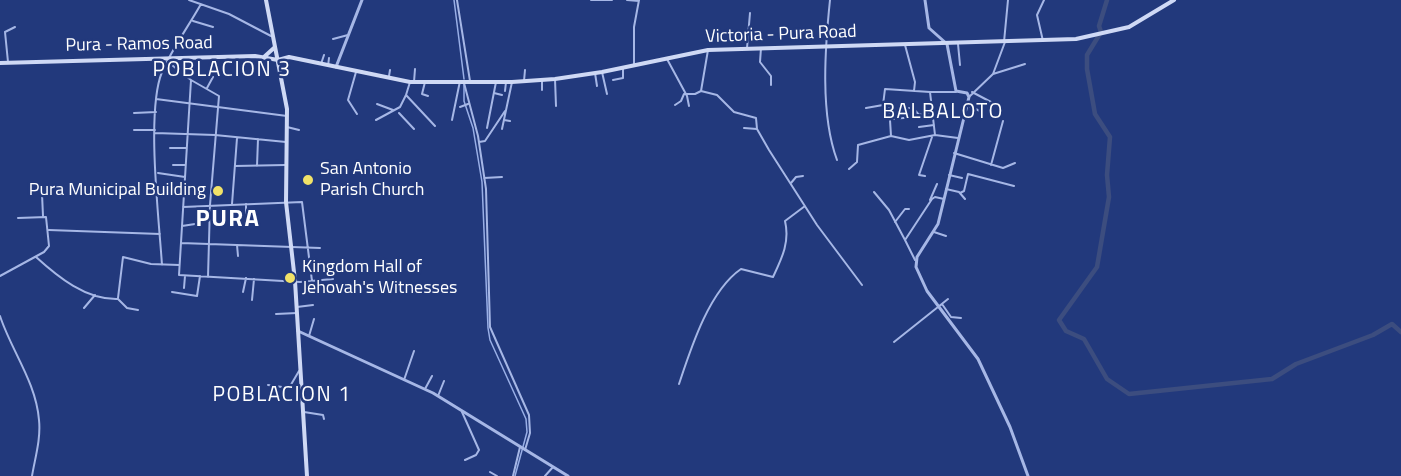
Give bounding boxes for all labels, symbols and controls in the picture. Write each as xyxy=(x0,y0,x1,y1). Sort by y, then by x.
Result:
street label: Victoria - Pura Road xyxy=(705,22,857,48)
street label: Pura - Ramos Road xyxy=(65,33,213,57)
district label: POBLACION 3 xyxy=(152,58,292,84)
district label: BALBALOTO xyxy=(882,100,1004,126)
place label: San Antonio Parish Church xyxy=(320,159,424,201)
marker: San Antonio Parish Church xyxy=(301,173,315,187)
place label: Pura Municipal Building xyxy=(29,180,206,202)
marker: Pura Municipal Building xyxy=(211,184,225,198)
district label: PURA xyxy=(196,206,260,234)
place label: Kingdom Hall of Jehovah's Witnesses xyxy=(302,257,457,300)
marker: Kingdom Hall of Jehovah's Witnesses xyxy=(283,271,297,285)
district label: POBLACION 1 xyxy=(212,383,352,409)

